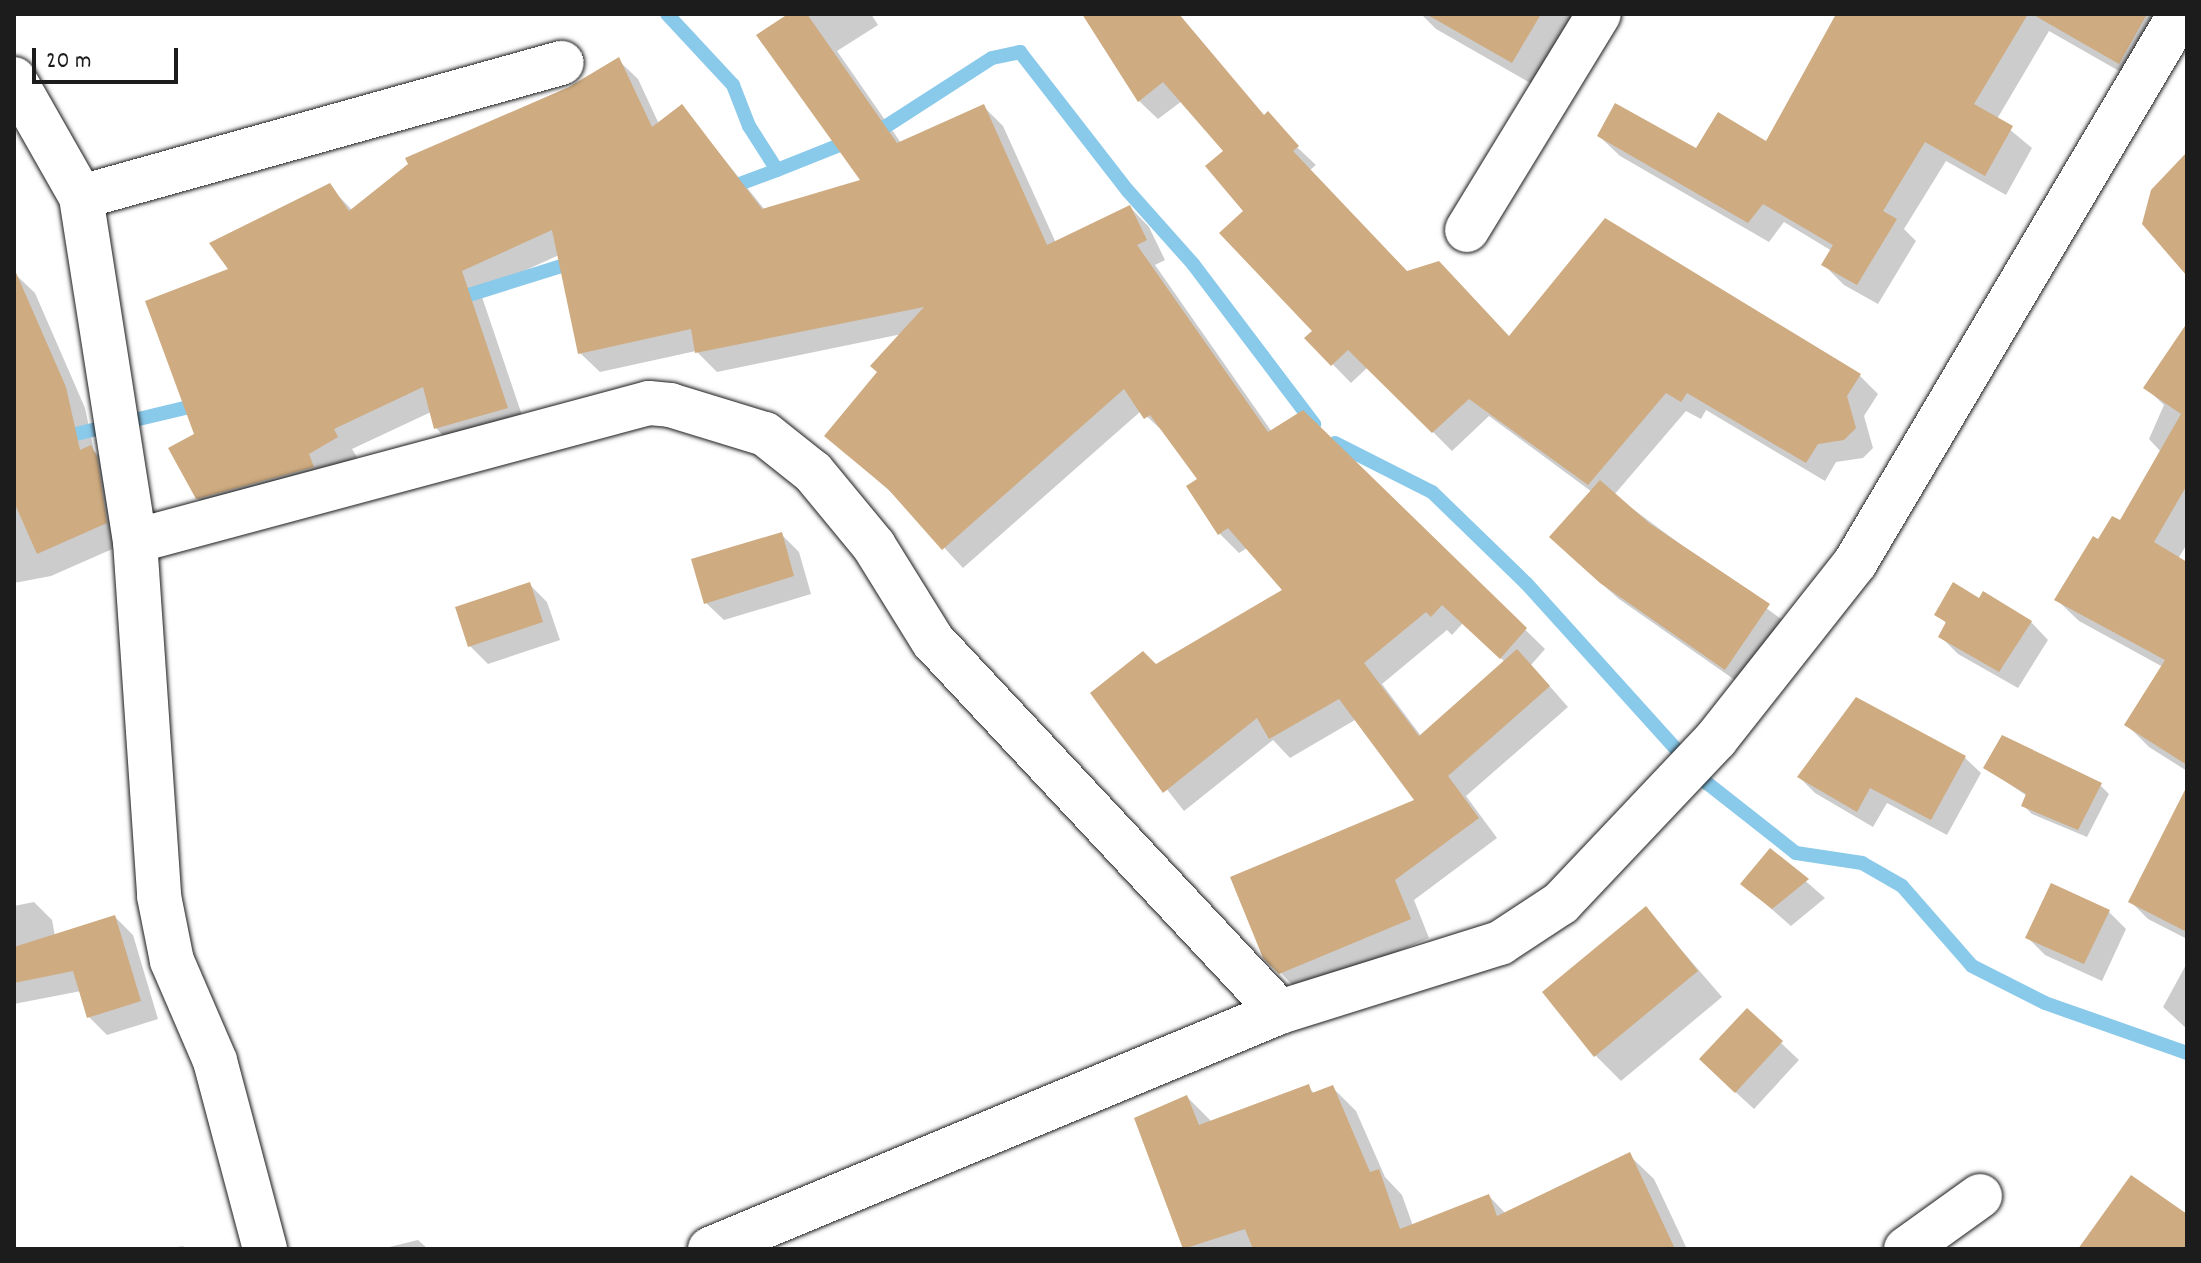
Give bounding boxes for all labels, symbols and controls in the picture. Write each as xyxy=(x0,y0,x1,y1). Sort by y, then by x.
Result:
scale bar xyxy=(36,32,182,82)
text: 20 m xyxy=(46,45,92,79)

